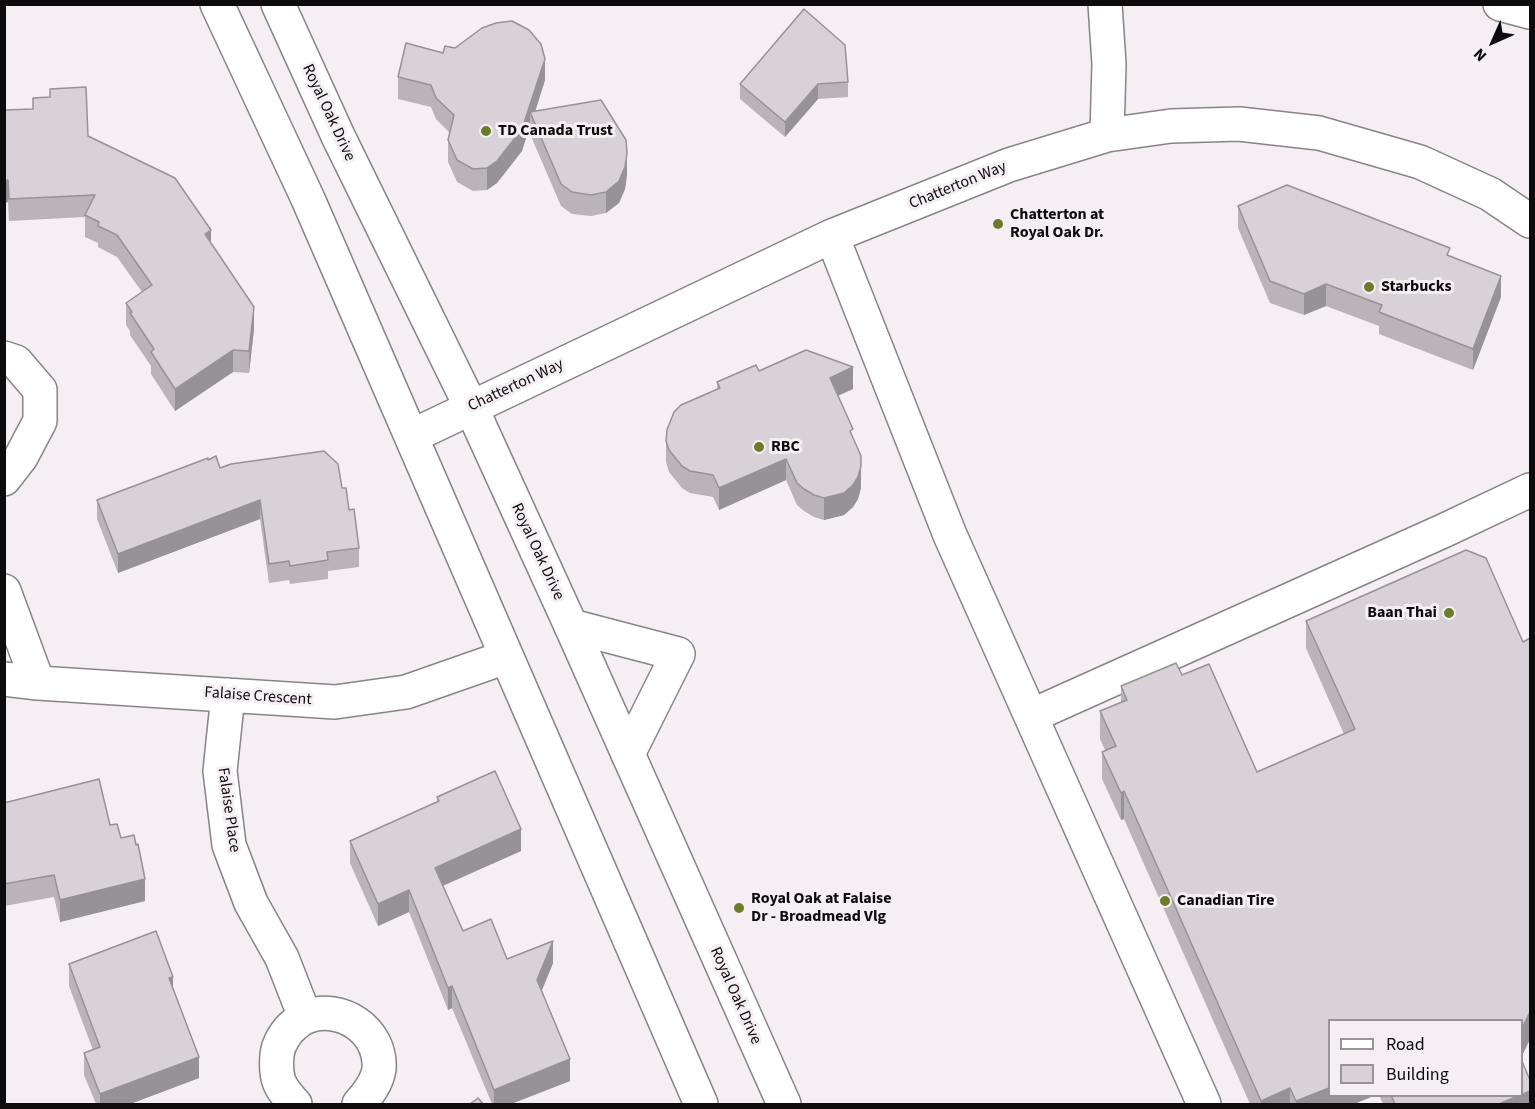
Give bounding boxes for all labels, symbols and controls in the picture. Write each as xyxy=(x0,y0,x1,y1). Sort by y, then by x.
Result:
north arrow xyxy=(1463,12,1523,72)
text: N xyxy=(1469,43,1492,66)
street label: Royal Oak Drive xyxy=(297,62,359,164)
place label: TD Canada Trust xyxy=(498,121,613,141)
marker: TD Canada Trust xyxy=(479,124,493,138)
street label: Chatterton Way xyxy=(907,158,1009,214)
place label: Chatterton at Royal Oak Dr. xyxy=(1010,205,1104,243)
marker: Chatterton at Royal Oak Dr. xyxy=(991,217,1005,231)
place label: Starbucks xyxy=(1381,277,1452,297)
marker: Starbucks xyxy=(1362,280,1376,294)
street label: Chatterton Way xyxy=(465,356,567,416)
place label: RBC xyxy=(771,437,800,457)
marker: RBC xyxy=(752,440,766,454)
street label: Royal Oak Drive xyxy=(506,501,568,603)
place label: Baan Thai xyxy=(1367,603,1437,623)
marker: Baan Thai xyxy=(1442,606,1456,620)
street label: Falaise Crescent xyxy=(204,684,312,710)
street label: Falaise Place xyxy=(213,766,243,854)
place label: Royal Oak at Falaise Dr - Broadmead Vlg xyxy=(751,889,891,927)
place label: Canadian Tire xyxy=(1177,891,1275,911)
marker: Canadian Tire xyxy=(1158,894,1172,908)
marker: Royal Oak at Falaise Dr - Broadmead Vlg xyxy=(732,901,746,915)
street label: Royal Oak Drive xyxy=(705,944,765,1048)
legend xyxy=(1328,1019,1523,1097)
text: Road xyxy=(1386,1032,1425,1057)
text: Building xyxy=(1386,1062,1449,1087)

